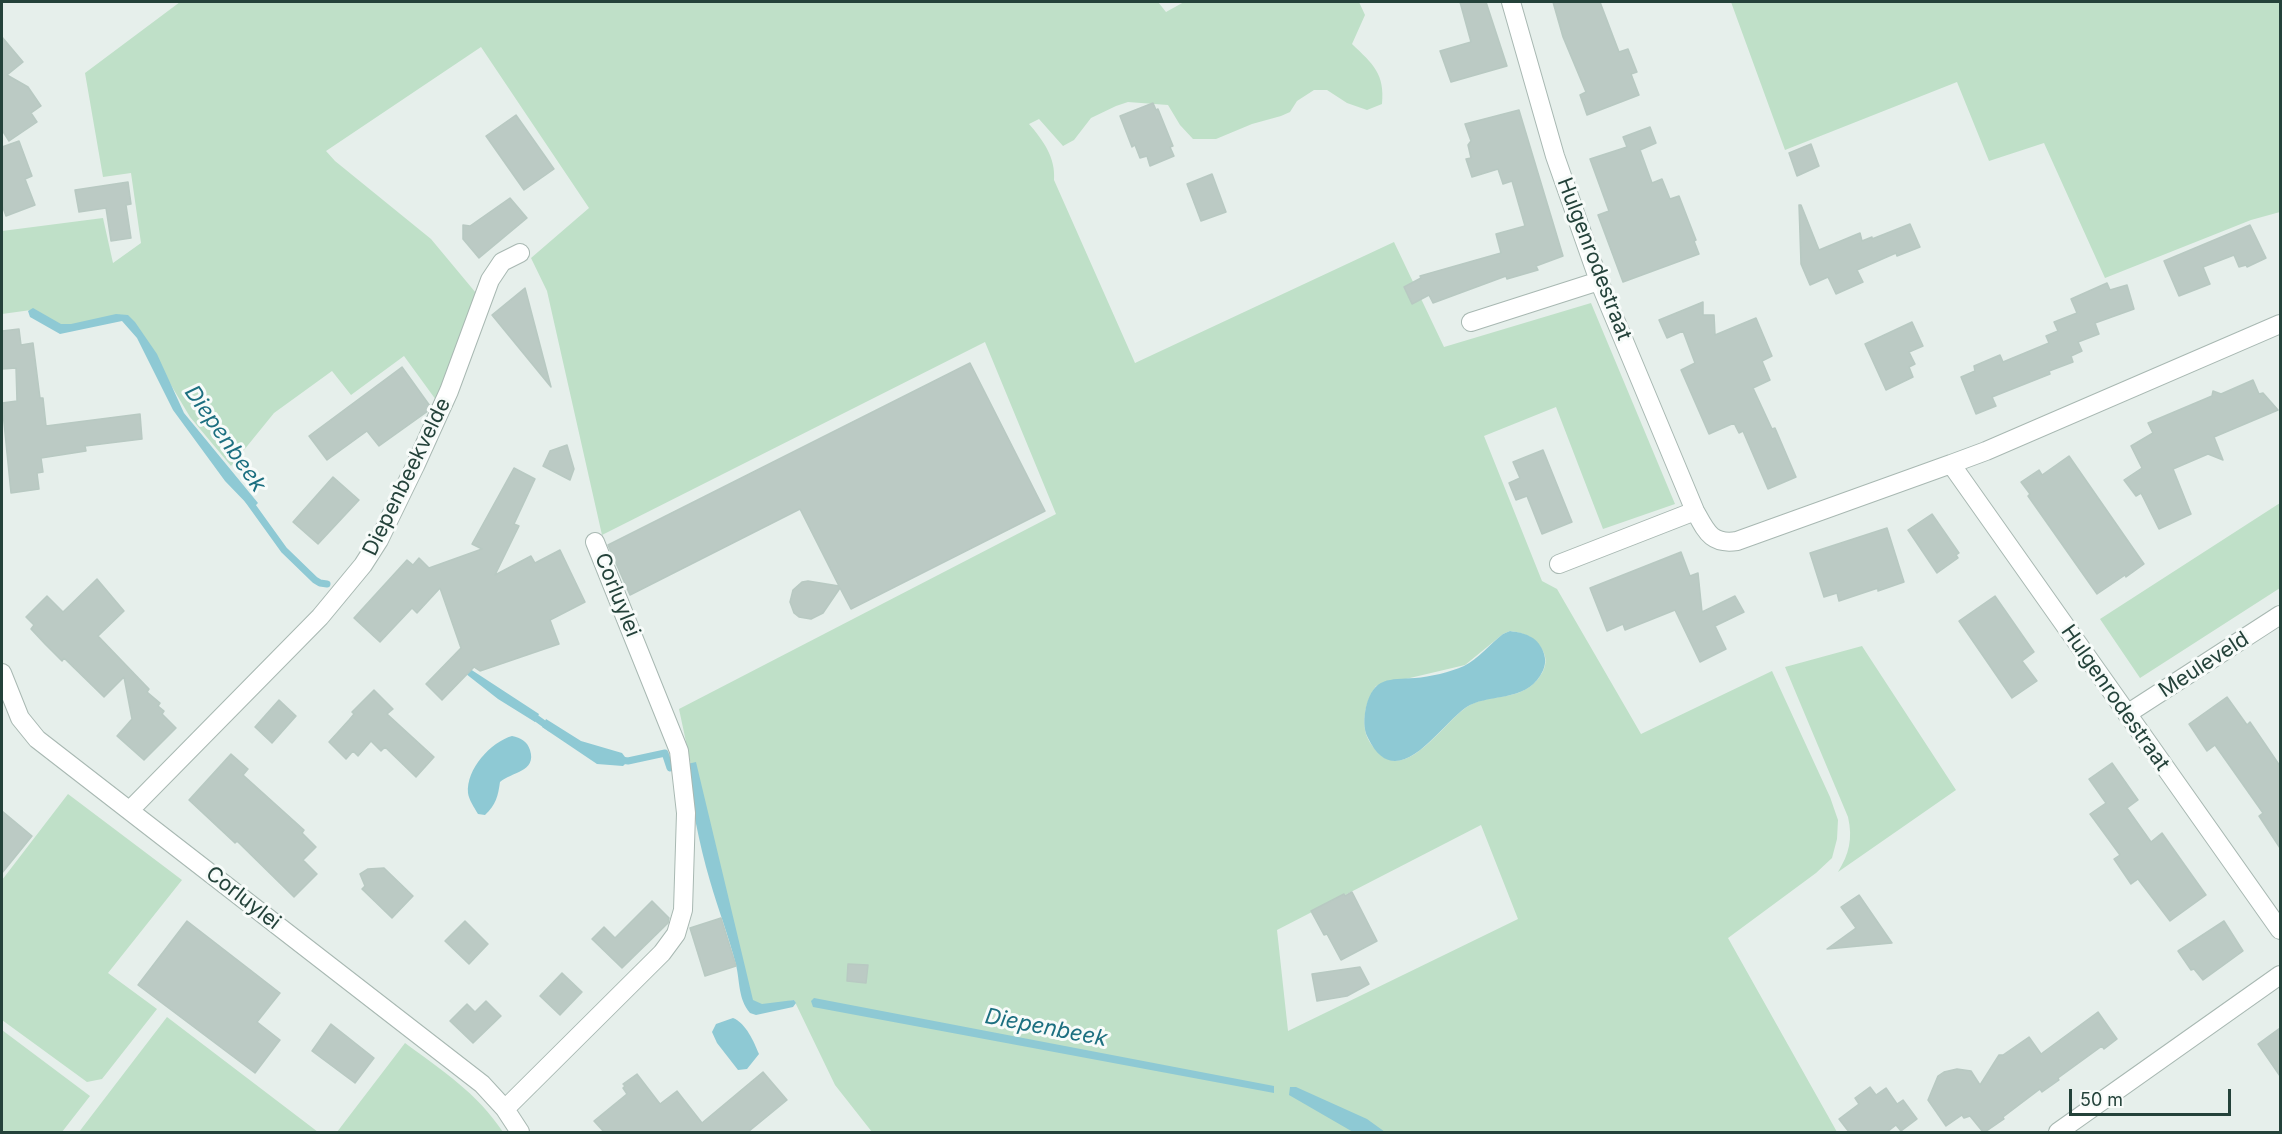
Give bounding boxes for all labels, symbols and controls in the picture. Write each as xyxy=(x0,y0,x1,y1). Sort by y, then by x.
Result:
street label: Hulgenrodestraat xyxy=(1551,174,1637,344)
water label: Diepenbeek xyxy=(179,381,271,497)
street label: Diepenbeekvelde xyxy=(358,394,456,560)
street label: Corluylei xyxy=(589,549,645,641)
street label: Hulgenrodestraat xyxy=(2055,620,2175,776)
street label: Meuleveld xyxy=(2154,627,2254,703)
street label: Corluylei xyxy=(201,861,285,935)
water label: Diepenbeek xyxy=(983,1003,1109,1053)
scale bar xyxy=(2072,1077,2234,1115)
text: 50 m xyxy=(2080,1089,2123,1110)

